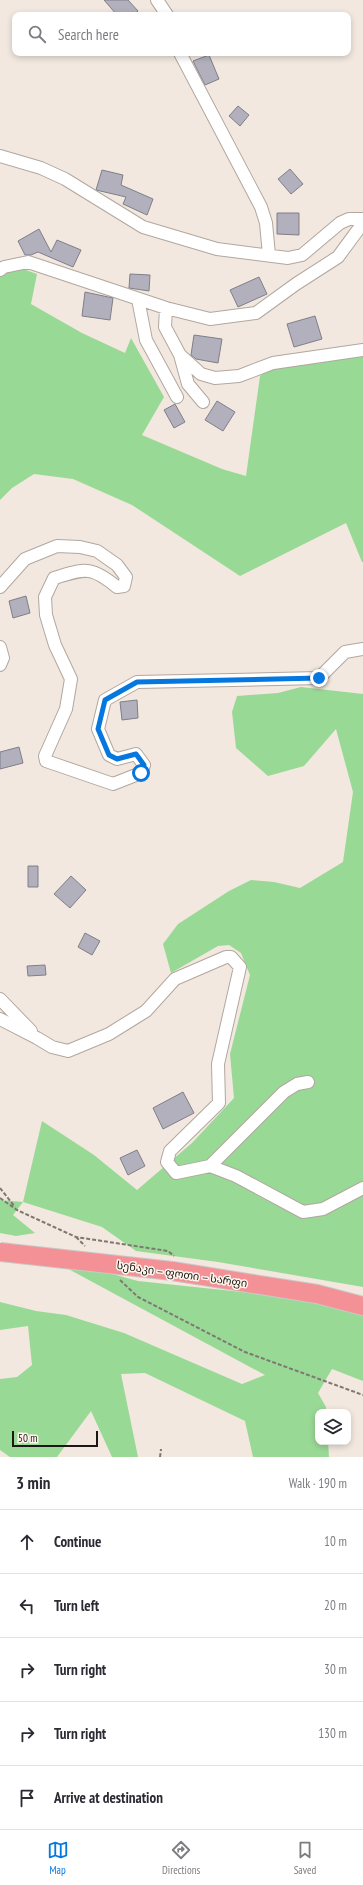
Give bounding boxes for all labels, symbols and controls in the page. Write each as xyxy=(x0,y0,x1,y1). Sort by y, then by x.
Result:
search box xyxy=(12,12,351,56)
icon: search xyxy=(26,23,48,45)
text: Search here xyxy=(58,25,119,44)
route end xyxy=(310,669,328,687)
route start xyxy=(132,764,150,782)
street label: სენაკი — ფოთი — სარფი xyxy=(116,1258,248,1290)
map controls xyxy=(315,1409,351,1445)
button: layers xyxy=(315,1409,351,1445)
scale bar xyxy=(12,1429,98,1448)
text: 50 m xyxy=(18,1431,37,1445)
text: 3 min xyxy=(16,1472,50,1494)
text: Walk · 190 m xyxy=(289,1475,347,1492)
icon: ahead xyxy=(16,1531,38,1553)
text: Continue xyxy=(54,1532,101,1551)
text: 10 m xyxy=(324,1533,347,1550)
icon: left xyxy=(16,1595,38,1617)
text: Turn left xyxy=(54,1596,99,1615)
text: 20 m xyxy=(324,1597,347,1614)
icon: right xyxy=(16,1659,38,1681)
text: Turn right xyxy=(54,1660,106,1679)
text: 30 m xyxy=(324,1661,347,1678)
icon: right xyxy=(16,1723,38,1745)
text: Turn right xyxy=(54,1724,106,1743)
text: 130 m xyxy=(318,1725,347,1742)
icon: arrive xyxy=(16,1787,38,1809)
text: Arrive at destination xyxy=(54,1788,163,1807)
tab: Map xyxy=(47,1839,69,1877)
tab: Directions xyxy=(162,1839,200,1877)
tab: Saved xyxy=(294,1839,316,1877)

